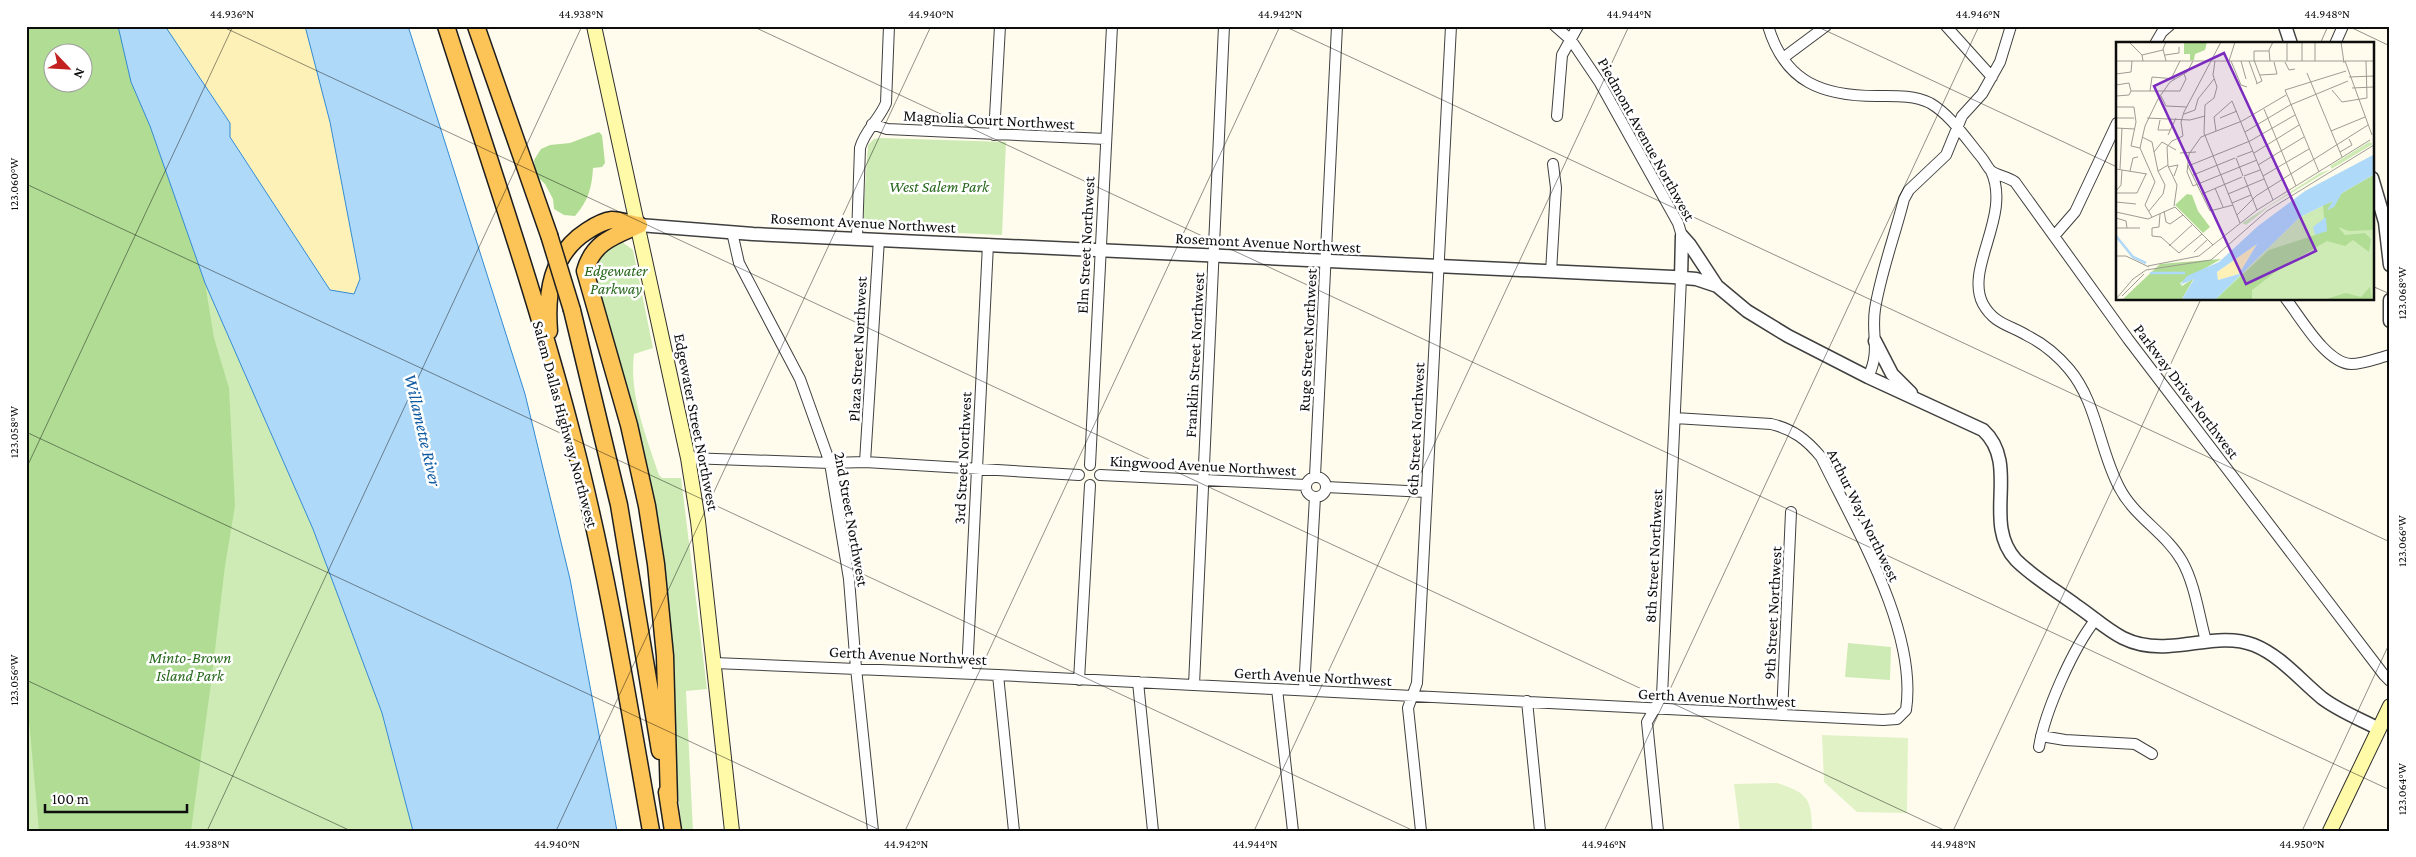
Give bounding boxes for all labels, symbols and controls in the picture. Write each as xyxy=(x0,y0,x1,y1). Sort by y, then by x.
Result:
text: 44.936°N xyxy=(210,7,254,21)
text: 44.938°N xyxy=(558,7,604,21)
text: 44.940°N xyxy=(908,7,954,21)
text: 44.942°N xyxy=(1258,7,1302,21)
text: 44.944°N xyxy=(1606,7,1652,21)
text: 44.946°N xyxy=(1956,7,2001,21)
text: 44.948°N xyxy=(2304,7,2350,21)
north arrow xyxy=(42,42,92,92)
inset map xyxy=(2116,42,2374,300)
street label: Piedmont Avenue Northwest xyxy=(1595,55,1699,224)
text: N xyxy=(70,66,89,82)
street label: Magnolia Court Northwest xyxy=(903,107,1076,134)
text: 123.060°W xyxy=(7,158,21,210)
street label: Elm Street Northwest xyxy=(1073,175,1098,314)
park label: West Salem Park xyxy=(889,178,990,195)
street label: Rosemont Avenue Northwest xyxy=(770,209,957,236)
street label: Rosemont Avenue Northwest xyxy=(1175,229,1362,256)
park label: Edgewater Parkway xyxy=(584,262,648,298)
street label: Ruge Street Northwest xyxy=(1295,267,1321,412)
text: 123.068°W xyxy=(2395,267,2409,319)
street label: Franklin Street Northwest xyxy=(1182,271,1207,438)
street label: Plaza Street Northwest xyxy=(845,275,870,422)
street label: Salem Dallas Highway Northwest xyxy=(529,319,602,530)
street label: Parkway Drive Northwest xyxy=(2130,321,2243,463)
street label: Edgewater Street Northwest xyxy=(670,332,722,513)
street label: 6th Street Northwest xyxy=(1404,361,1428,496)
water label: Willamette River xyxy=(400,372,446,489)
street label: 3rd Street Northwest xyxy=(951,390,975,525)
text: 123.058°W xyxy=(7,406,21,458)
street label: Arthur Way Northwest xyxy=(1823,446,1903,585)
street label: 2nd Street Northwest xyxy=(831,451,872,588)
street label: Kingwood Avenue Northwest xyxy=(1109,452,1297,480)
street label: 8th Street Northwest xyxy=(1642,488,1666,623)
text: 123.066°W xyxy=(2395,515,2409,567)
street label: 9th Street Northwest xyxy=(1761,545,1785,680)
street label: Gerth Avenue Northwest xyxy=(829,643,988,668)
park label: Minto-Brown Island Park xyxy=(148,649,231,684)
text: 123.056°W xyxy=(7,654,21,706)
street label: Gerth Avenue Northwest xyxy=(1234,664,1393,689)
street label: Gerth Avenue Northwest xyxy=(1638,685,1797,710)
text: 123.064°W xyxy=(2395,763,2409,815)
scale bar xyxy=(45,782,188,814)
text: 100 m xyxy=(52,791,89,807)
text: 44.938°N xyxy=(184,837,230,851)
text: 44.940°N xyxy=(534,837,580,851)
text: 44.942°N xyxy=(884,837,928,851)
text: 44.944°N xyxy=(1232,837,1278,851)
text: 44.946°N xyxy=(1582,837,1627,851)
text: 44.948°N xyxy=(1930,837,1976,851)
text: 44.950°N xyxy=(2279,837,2325,851)

